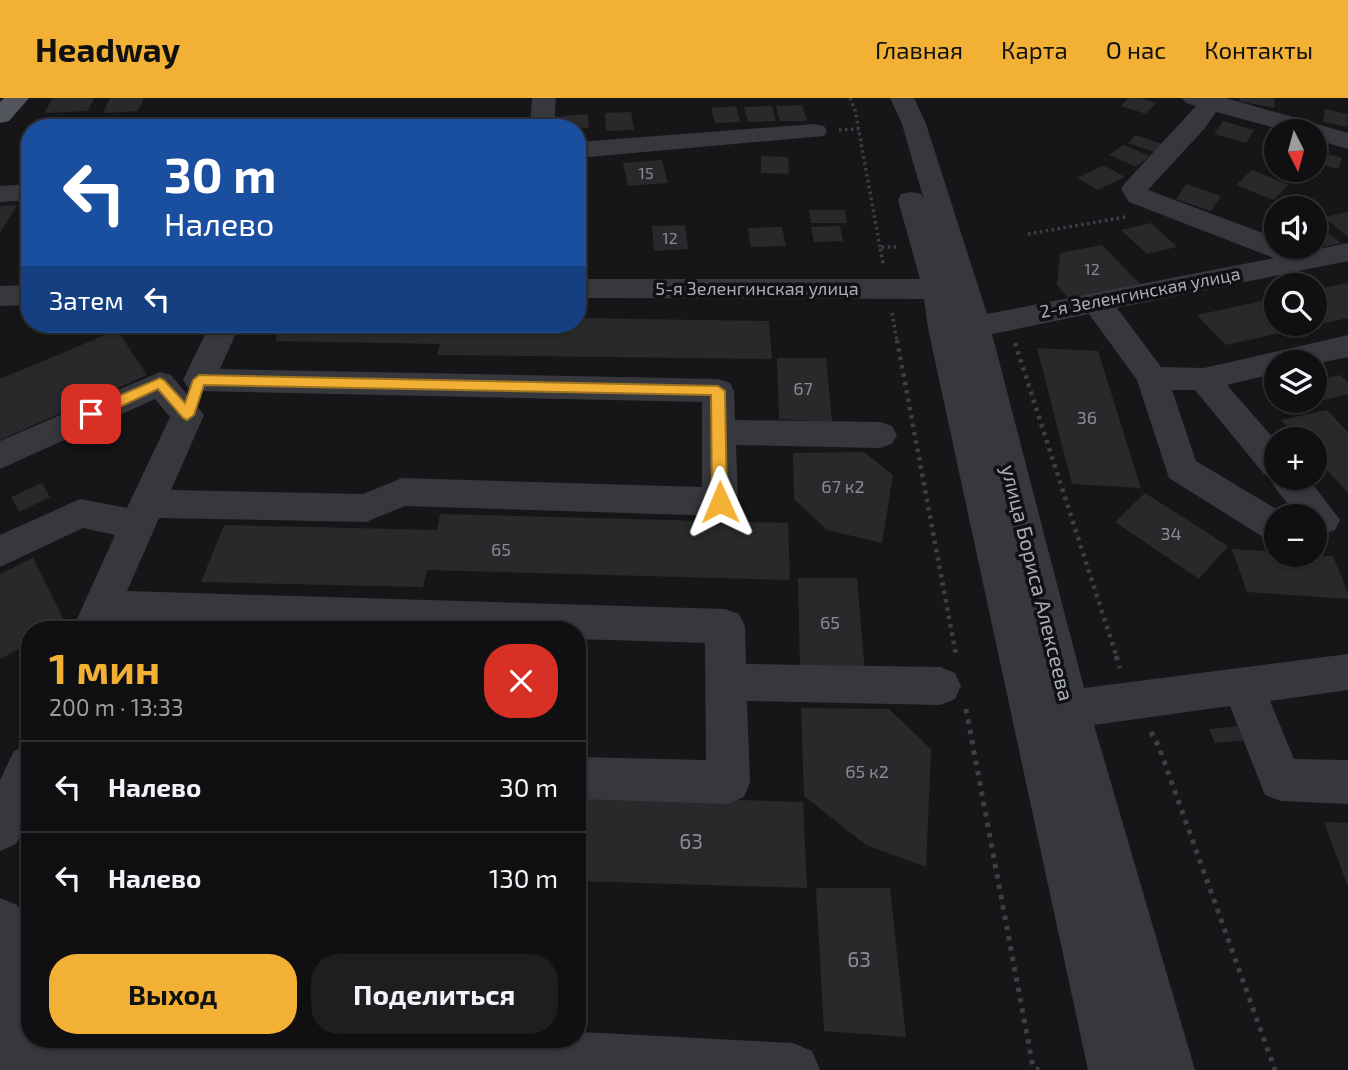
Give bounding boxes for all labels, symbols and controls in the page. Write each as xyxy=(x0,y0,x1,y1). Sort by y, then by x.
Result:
text: Headway xyxy=(35,29,180,69)
text: Главная xyxy=(875,35,963,64)
text: Карта xyxy=(1001,35,1068,64)
text: О нас xyxy=(1106,35,1166,64)
text: Контакты xyxy=(1204,35,1313,64)
north arrow xyxy=(1264,119,1326,182)
map controls xyxy=(1264,119,1327,567)
text: 30 m xyxy=(164,144,276,203)
icon: left xyxy=(49,147,140,238)
house number: 15 xyxy=(639,163,653,182)
button: sound xyxy=(1264,196,1327,259)
text: Налево xyxy=(164,204,274,242)
house number: 12 xyxy=(662,228,678,247)
house number: 12 xyxy=(1084,259,1100,278)
street label: 2-я Зеленгинская улица xyxy=(1038,262,1242,322)
button: search xyxy=(1264,273,1327,336)
street label: 5-я Зеленгинская улица xyxy=(655,277,859,299)
icon: left xyxy=(138,280,176,318)
text: Затем xyxy=(49,284,124,315)
button: layers xyxy=(1264,350,1327,413)
house number: 67 xyxy=(793,377,813,399)
pin xyxy=(61,384,121,444)
icon: arrive xyxy=(72,395,110,433)
house number: 36 xyxy=(1077,406,1097,428)
button: + xyxy=(1264,427,1327,490)
street label: улица Бориса Алексеева xyxy=(996,462,1080,704)
position arrow xyxy=(683,465,757,539)
house number: 67 к2 xyxy=(821,475,865,497)
button: − xyxy=(1264,504,1327,567)
house number: 34 xyxy=(1160,522,1182,544)
house number: 65 xyxy=(491,538,511,560)
house number: 65 xyxy=(820,611,840,633)
text: 1 мин xyxy=(49,642,160,692)
button: close xyxy=(484,644,558,718)
text: 200 m · 13:33 xyxy=(49,693,184,721)
house number: 65 к2 xyxy=(845,760,889,782)
icon: left xyxy=(49,768,87,806)
text: Налево xyxy=(108,771,201,802)
text: 30 m xyxy=(499,771,558,802)
house number: 63 xyxy=(679,828,703,853)
icon: left xyxy=(49,859,87,897)
text: Налево xyxy=(108,862,201,893)
text: 130 m xyxy=(489,862,558,893)
house number: 63 xyxy=(847,946,871,971)
button: Выход xyxy=(49,954,297,1034)
button: Поделиться xyxy=(311,954,558,1034)

